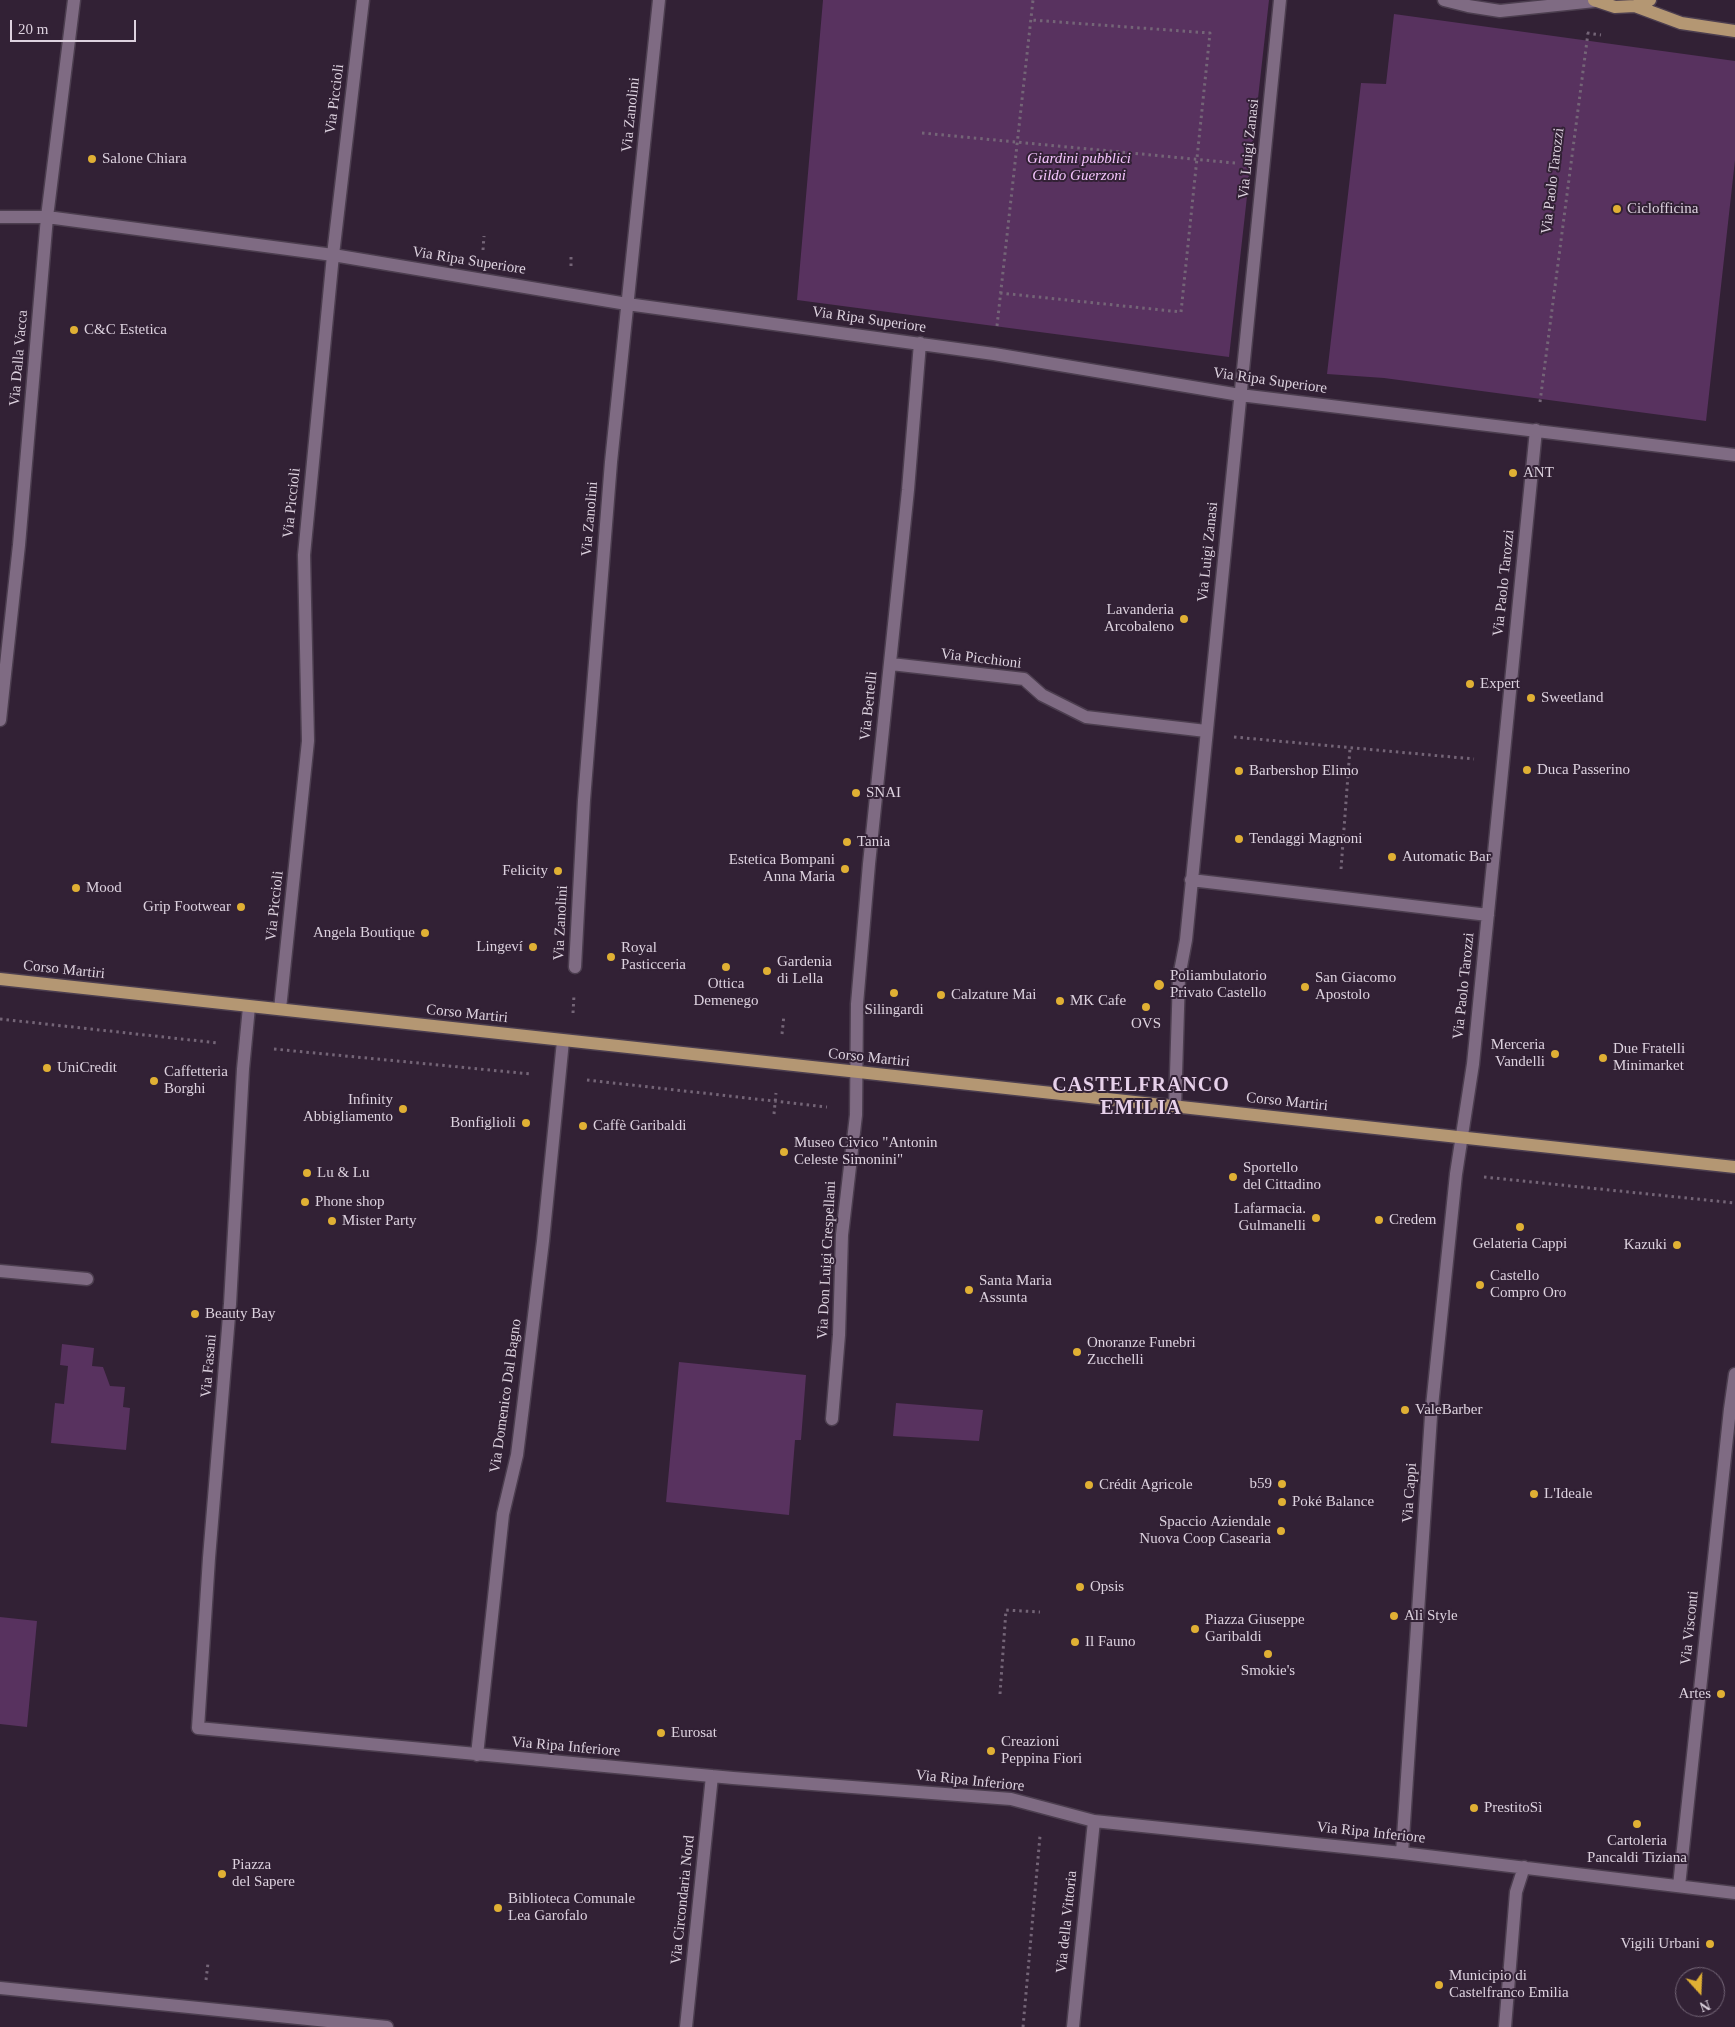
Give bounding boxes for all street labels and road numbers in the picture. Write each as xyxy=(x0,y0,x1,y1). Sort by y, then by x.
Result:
street label: Via Piccioli xyxy=(322,63,348,135)
street label: Via Zanolini xyxy=(618,77,644,153)
street label: Via Luigi Zanasi xyxy=(1235,98,1263,200)
street label: Via Paolo Tarozzi xyxy=(1538,127,1568,235)
street label: Via Ripa Superiore xyxy=(411,243,527,279)
street label: Via Ripa Superiore xyxy=(811,303,927,337)
street label: Via Dalla Vacca xyxy=(6,309,32,407)
street label: Via Ripa Superiore xyxy=(1212,364,1328,398)
street label: Via Piccioli xyxy=(279,467,305,539)
street label: Via Zanolini xyxy=(578,481,602,557)
street label: Via Luigi Zanasi xyxy=(1194,501,1222,603)
street label: Via Paolo Tarozzi xyxy=(1489,529,1519,637)
street label: Via Picchioni xyxy=(940,645,1022,673)
street label: Via Bertelli xyxy=(856,671,882,741)
street label: Via Piccioli xyxy=(262,870,288,942)
street label: Via Zanolini xyxy=(550,885,572,961)
street label: Via Paolo Tarozzi xyxy=(1449,932,1479,1040)
street label: Corso Martiri xyxy=(22,957,106,983)
street label: Corso Martiri xyxy=(425,1001,509,1027)
street label: Corso Martiri xyxy=(827,1045,911,1071)
street label: Corso Martiri xyxy=(1245,1089,1329,1115)
street label: Via Don Luigi Crespellani xyxy=(814,1180,840,1340)
street label: Via Domenico Dal Bagno xyxy=(486,1318,526,1474)
street label: Via Fasani xyxy=(197,1334,221,1398)
street label: Via Cappi xyxy=(1399,1462,1421,1524)
street label: Via Visconti xyxy=(1677,1590,1703,1666)
street label: Via Ripa Inferiore xyxy=(511,1733,621,1761)
street label: Via Ripa Inferiore xyxy=(915,1766,1025,1796)
street label: Via Ripa Inferiore xyxy=(1316,1818,1426,1848)
street label: Via Circondaria Nord xyxy=(667,1834,699,1966)
street label: Via della Vittoria xyxy=(1053,1870,1081,1974)

